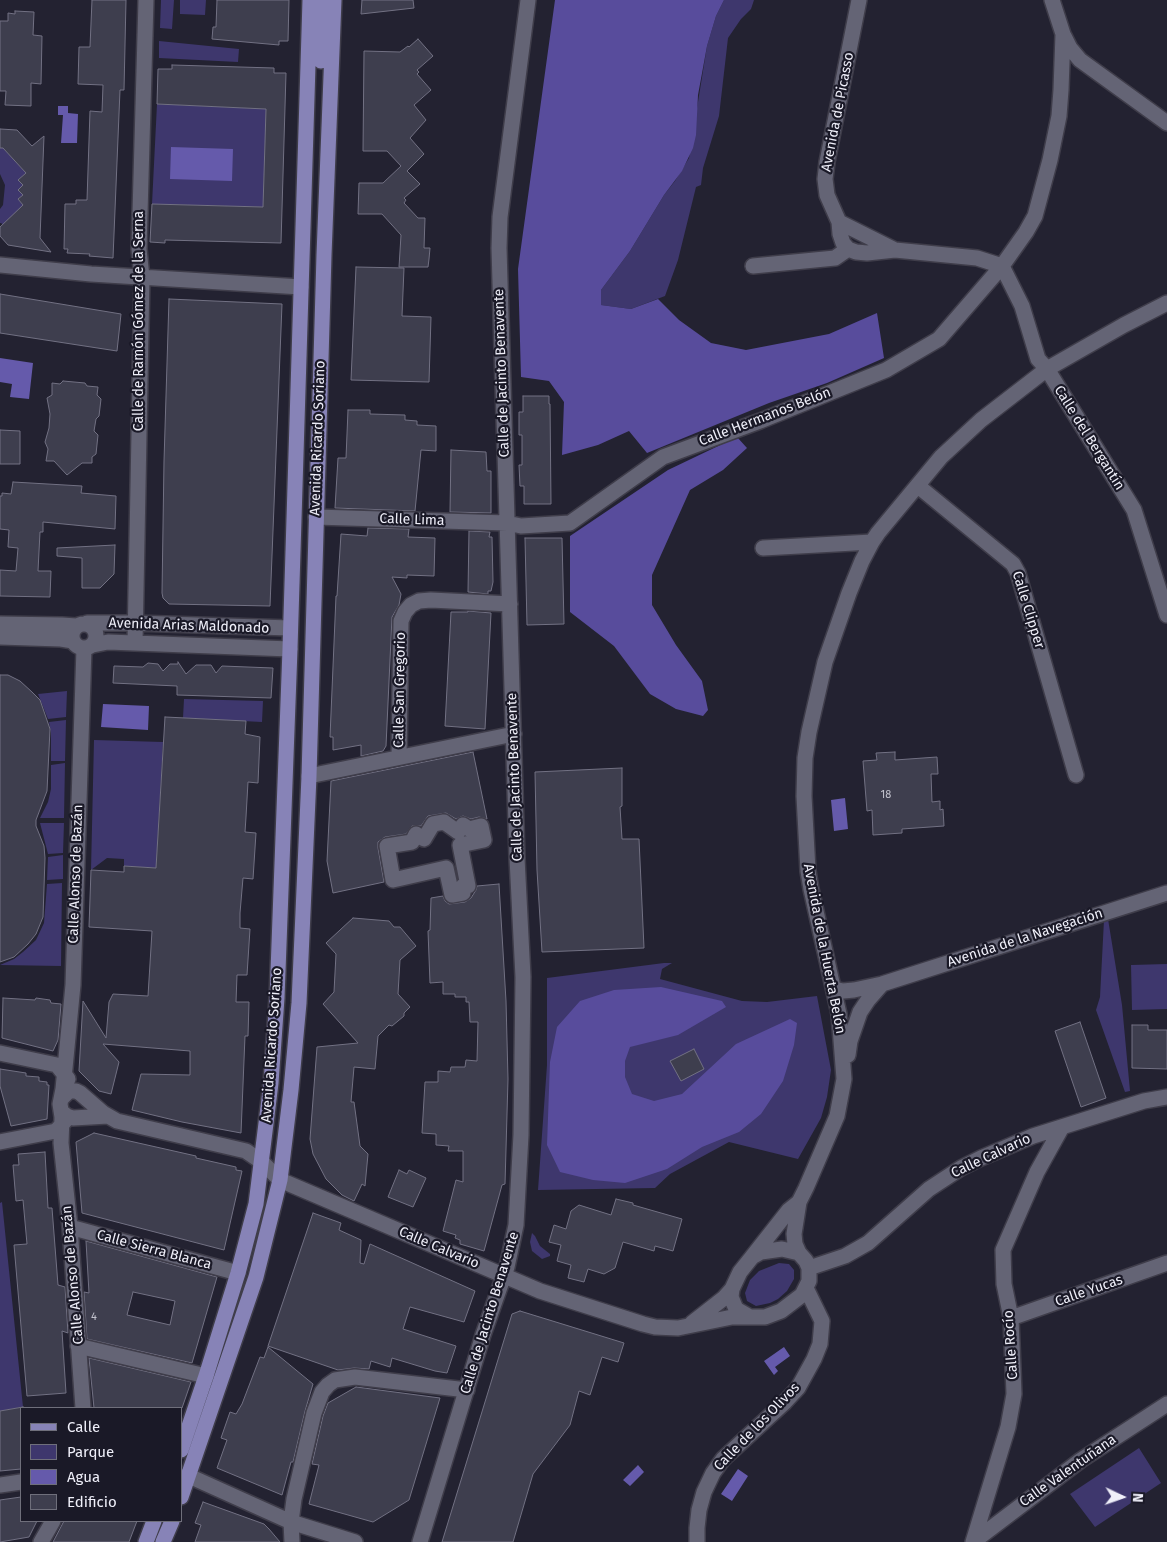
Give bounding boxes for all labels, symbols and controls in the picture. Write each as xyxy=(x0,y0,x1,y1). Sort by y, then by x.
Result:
street label: Avenida de Picasso xyxy=(818,51,858,173)
street label: Calle de Ramón Gómez de la Serna xyxy=(131,211,147,431)
street label: Calle de Jacinto Benavente xyxy=(491,288,513,458)
street label: Avenida Ricardo Soriano xyxy=(307,360,329,516)
street label: Calle del Bergantín xyxy=(1050,383,1128,493)
street label: Calle Hermanos Belón xyxy=(697,384,833,450)
street label: Calle Lima xyxy=(379,510,445,530)
street label: Calle Clipper xyxy=(1008,569,1048,651)
street label: Avenida Arias Maldonado xyxy=(108,615,270,637)
street label: Calle San Gregorio xyxy=(391,632,409,748)
street label: Calle de Jacinto Benavente xyxy=(504,692,526,862)
house number: 18 xyxy=(881,788,891,802)
street label: Calle Alonso de Bazán xyxy=(65,804,87,944)
street label: Avenida de la Huerta Belón xyxy=(799,863,849,1035)
street label: Avenida de la Navegación xyxy=(945,905,1105,971)
street label: Avenida Ricardo Soriano xyxy=(258,967,286,1123)
street label: Calle Calvario xyxy=(949,1130,1033,1182)
street label: Calle Alonso de Bazán xyxy=(59,1205,87,1345)
street label: Calle Calvario xyxy=(396,1224,482,1272)
street label: Calle Sierra Blanca xyxy=(95,1227,213,1273)
street label: Calle de Jacinto Benavente xyxy=(457,1230,523,1396)
street label: Calle Yucas xyxy=(1053,1272,1125,1310)
house number: 4 xyxy=(91,1310,97,1324)
street label: Calle Rocío xyxy=(1000,1310,1022,1380)
street label: Calle de los Olivos xyxy=(711,1379,803,1475)
legend xyxy=(20,1407,182,1522)
text: Calle xyxy=(67,1418,100,1436)
street label: Calle Valentuñana xyxy=(1016,1431,1120,1511)
text: Parque xyxy=(67,1443,114,1461)
text: Agua xyxy=(67,1468,100,1486)
north arrow xyxy=(1097,1472,1147,1522)
text: Edificio xyxy=(67,1493,117,1511)
text: N xyxy=(1129,1493,1146,1503)

